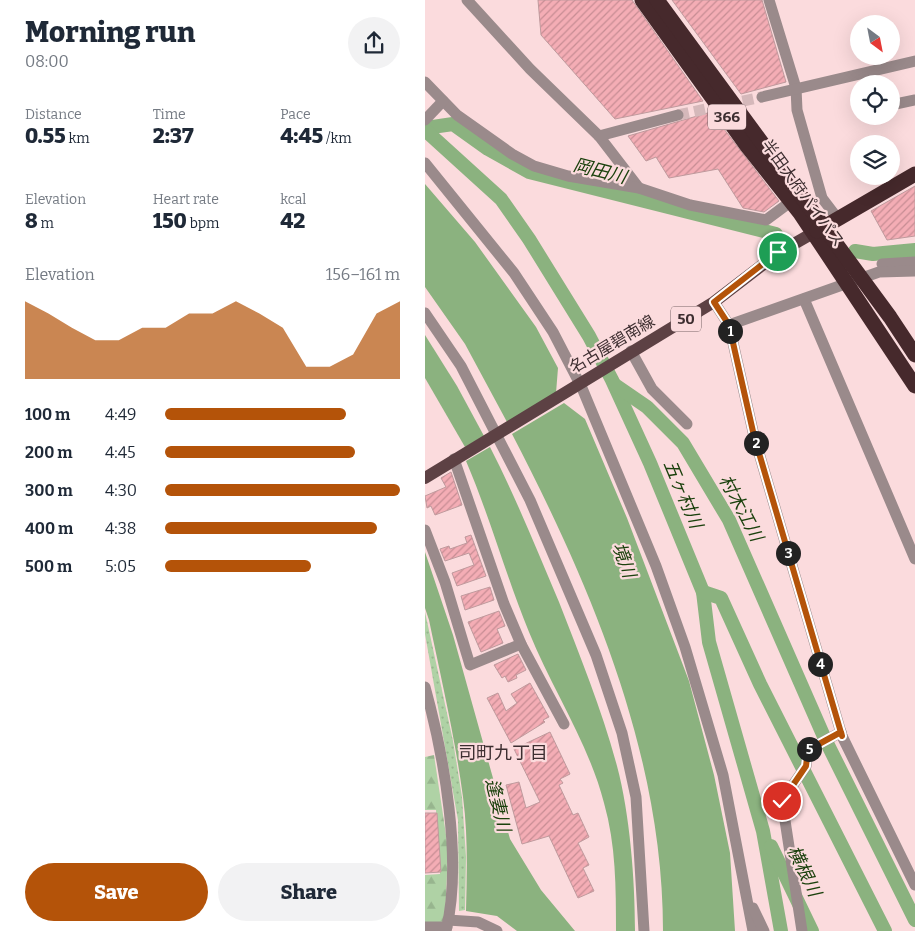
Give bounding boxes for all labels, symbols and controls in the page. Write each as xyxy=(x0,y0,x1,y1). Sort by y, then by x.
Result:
north arrow xyxy=(850,15,900,65)
map controls xyxy=(850,15,900,185)
text: Morning run xyxy=(25,16,195,49)
button: share xyxy=(348,17,400,69)
text: 08:00 xyxy=(25,52,69,71)
button: locate xyxy=(850,75,900,125)
road number: 366 xyxy=(708,104,746,130)
text: Distance xyxy=(25,106,82,123)
text: Time xyxy=(153,106,186,123)
text: Pace xyxy=(280,106,311,123)
text: 0.55 xyxy=(25,123,66,149)
text: 2:37 xyxy=(153,123,194,149)
text: 4:45 xyxy=(280,123,323,149)
text: km xyxy=(66,130,90,147)
text: /km xyxy=(323,130,352,147)
button: layers xyxy=(850,135,900,185)
street label: 半田大府パイパス xyxy=(758,136,848,250)
water label: 岡田川 xyxy=(571,154,631,189)
text: Elevation xyxy=(25,191,86,208)
text: Heart rate xyxy=(153,191,219,208)
text: kcal xyxy=(280,191,306,208)
text: 8 xyxy=(25,208,38,234)
text: 150 xyxy=(153,208,187,234)
text: 42 xyxy=(280,208,305,234)
text: m xyxy=(38,215,54,232)
text: bpm xyxy=(187,215,219,232)
pin xyxy=(757,231,799,273)
icon: arrive xyxy=(764,238,792,266)
text: Elevation xyxy=(25,265,95,284)
text: 156–161 m xyxy=(326,265,400,284)
road number: 50 xyxy=(671,306,701,332)
street label: 名古屋碧南線 xyxy=(566,311,658,377)
pin: 1 xyxy=(717,318,743,344)
text: 1 xyxy=(727,323,734,340)
text: 100 m xyxy=(25,405,70,424)
text: 4:49 xyxy=(105,405,136,424)
pin: 2 xyxy=(743,430,769,456)
text: 2 xyxy=(753,435,760,452)
text: 200 m xyxy=(25,443,72,462)
text: 4:45 xyxy=(105,443,136,462)
water label: 五ヶ村川 xyxy=(659,457,708,533)
water label: 村木江川 xyxy=(714,471,769,547)
text: 300 m xyxy=(25,481,73,500)
text: 4:30 xyxy=(105,481,137,500)
text: 400 m xyxy=(25,519,73,538)
text: 4:38 xyxy=(105,519,136,538)
water label: 境川 xyxy=(608,539,641,583)
pin: 3 xyxy=(775,540,801,566)
text: 3 xyxy=(784,545,793,562)
text: 500 m xyxy=(25,557,72,576)
text: 5:05 xyxy=(105,557,136,576)
pin: 4 xyxy=(807,652,833,676)
text: 4 xyxy=(816,656,825,673)
pin: 5 xyxy=(797,736,821,762)
text: 5 xyxy=(806,741,813,758)
district label: 司町九丁目 xyxy=(458,742,548,764)
water label: 逢妻川 xyxy=(481,776,516,836)
pin xyxy=(761,780,803,822)
icon: check xyxy=(768,787,796,815)
water label: 横根川 xyxy=(782,842,827,902)
button: Save xyxy=(25,863,208,921)
button: Share xyxy=(218,863,400,921)

